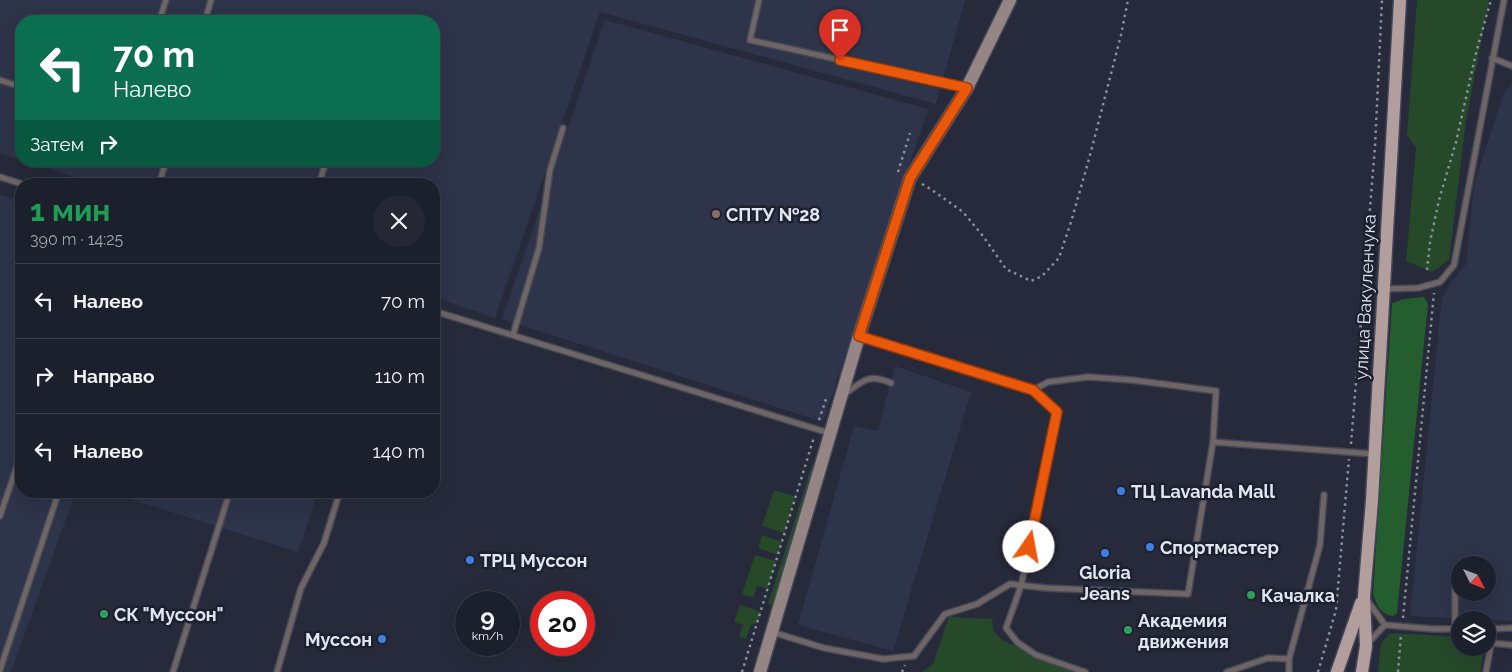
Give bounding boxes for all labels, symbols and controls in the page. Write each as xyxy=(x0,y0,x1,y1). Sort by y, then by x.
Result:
pin xyxy=(819,9,861,60)
icon: arrive xyxy=(826,16,854,44)
text: 70 m xyxy=(113,34,195,75)
icon: left xyxy=(30,35,95,100)
text: Налево xyxy=(113,76,191,102)
icon: right xyxy=(94,130,122,158)
text: Затем xyxy=(30,133,84,155)
text: 1 мин xyxy=(30,193,110,228)
button: close xyxy=(373,195,425,247)
place label: СПТУ №28 xyxy=(726,204,820,225)
marker: СПТУ №28 xyxy=(710,208,722,220)
street label: улица Вакуленчука xyxy=(1350,214,1380,380)
text: 390 m · 14:25 xyxy=(30,230,123,249)
icon: left xyxy=(30,287,58,315)
text: Налево xyxy=(73,290,143,312)
text: 70 m xyxy=(381,290,425,312)
icon: right xyxy=(30,362,58,390)
text: Направо xyxy=(73,365,154,387)
text: 110 m xyxy=(375,365,425,387)
icon: left xyxy=(30,437,58,465)
text: Налево xyxy=(73,440,143,462)
text: 140 m xyxy=(373,440,425,462)
place label: ТЦ Lavanda Mall xyxy=(1131,481,1275,502)
marker: ТЦ Lavanda Mall xyxy=(1115,485,1127,497)
position arrow xyxy=(1002,520,1054,572)
place label: Спортмастер xyxy=(1160,537,1279,558)
marker: Спортмастер xyxy=(1144,541,1156,553)
marker: Gloria Jeans xyxy=(1099,547,1111,559)
place label: ТРЦ Муссон xyxy=(480,550,587,571)
marker: ТРЦ Муссон xyxy=(464,554,476,566)
north arrow xyxy=(1451,556,1496,601)
map controls xyxy=(1451,556,1496,656)
place label: Gloria Jeans xyxy=(1079,562,1131,604)
place label: Качалка xyxy=(1261,585,1335,606)
marker: Качалка xyxy=(1245,589,1257,601)
speed limit sign: 20 xyxy=(530,591,595,656)
text: 9 xyxy=(480,602,495,632)
place label: СК "Муссон" xyxy=(114,604,224,625)
marker: СК "Муссон" xyxy=(98,608,110,620)
place label: Академия движения xyxy=(1138,610,1229,652)
button: layers xyxy=(1451,611,1496,656)
marker: Академия движения xyxy=(1122,624,1134,636)
place label: Муссон xyxy=(305,629,372,650)
text: km/h xyxy=(472,629,503,643)
marker: Муссон xyxy=(376,633,388,645)

